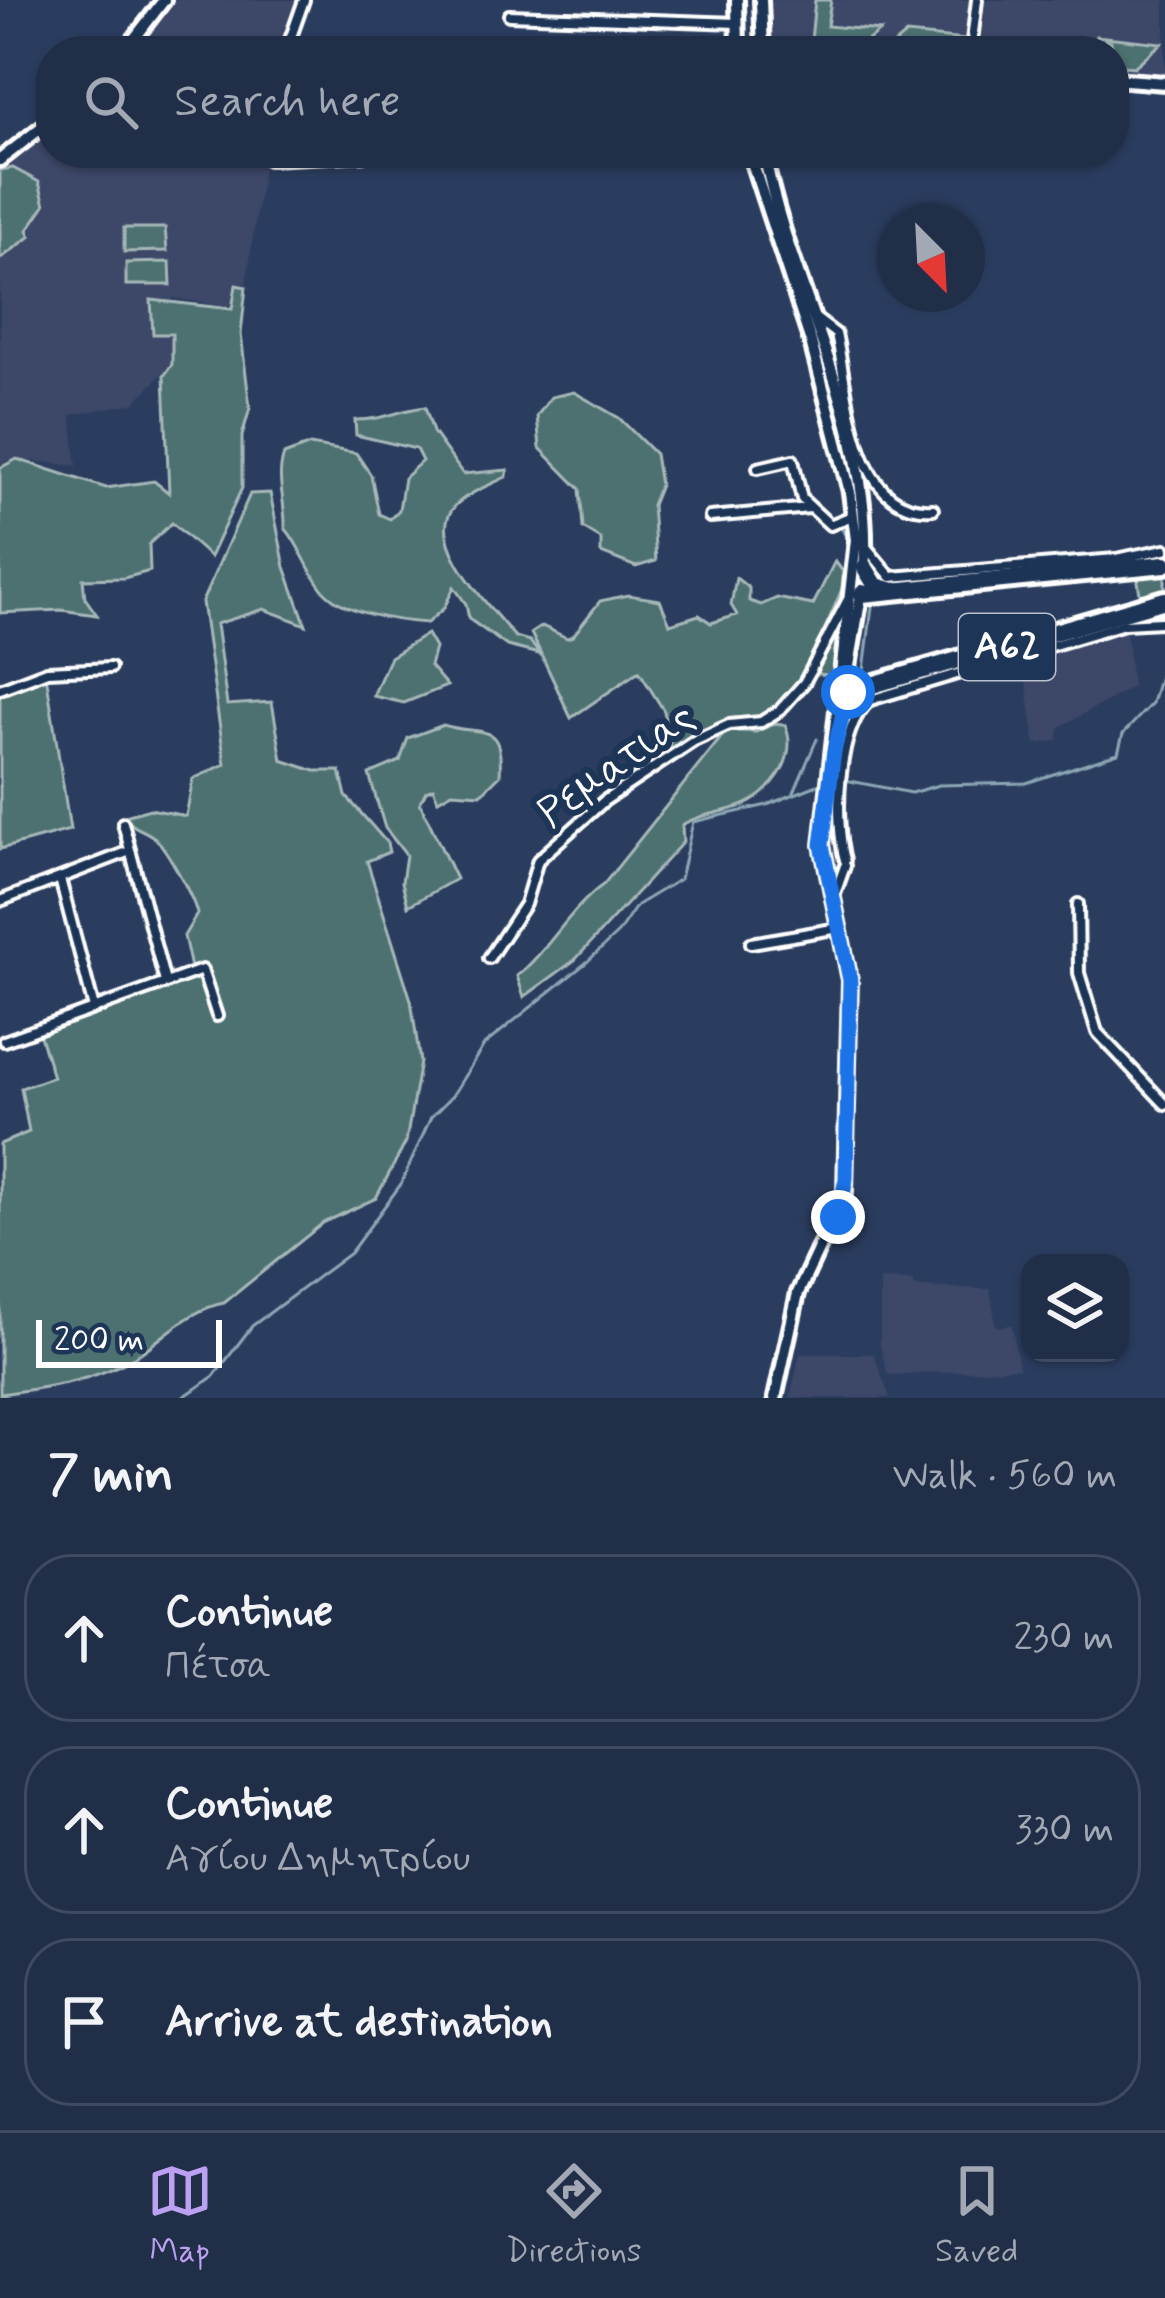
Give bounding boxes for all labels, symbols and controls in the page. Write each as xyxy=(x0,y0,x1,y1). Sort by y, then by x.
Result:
search box xyxy=(36,36,1129,168)
icon: search xyxy=(78,69,144,135)
text: Search here xyxy=(174,73,401,132)
north arrow xyxy=(877,204,985,312)
road number: Α62 xyxy=(959,614,1055,680)
route start xyxy=(821,665,875,719)
street label: Ρεματιας xyxy=(528,691,706,841)
route end xyxy=(811,1190,865,1244)
map controls xyxy=(1021,1254,1129,1362)
button: layers xyxy=(1021,1254,1129,1362)
scale bar xyxy=(36,1314,222,1367)
text: 200 m xyxy=(54,1319,144,1363)
text: 7 min xyxy=(48,1443,174,1509)
text: Walk · 560 m xyxy=(893,1451,1117,1502)
text: Continue xyxy=(165,1583,333,1642)
icon: ahead xyxy=(51,1605,117,1671)
text: 230 m xyxy=(1013,1613,1114,1664)
text: Πέτσα xyxy=(165,1642,271,1693)
text: Continue xyxy=(165,1775,333,1834)
icon: ahead xyxy=(51,1797,117,1863)
text: 330 m xyxy=(1015,1805,1114,1856)
text: Αγίου Δημητρίου xyxy=(165,1834,470,1885)
icon: arrive xyxy=(51,1989,117,2055)
text: Arrive at destination xyxy=(165,1993,553,2052)
tab: Map xyxy=(147,2158,213,2274)
tab: Directions xyxy=(506,2158,642,2274)
tab: Saved xyxy=(935,2158,1018,2274)

